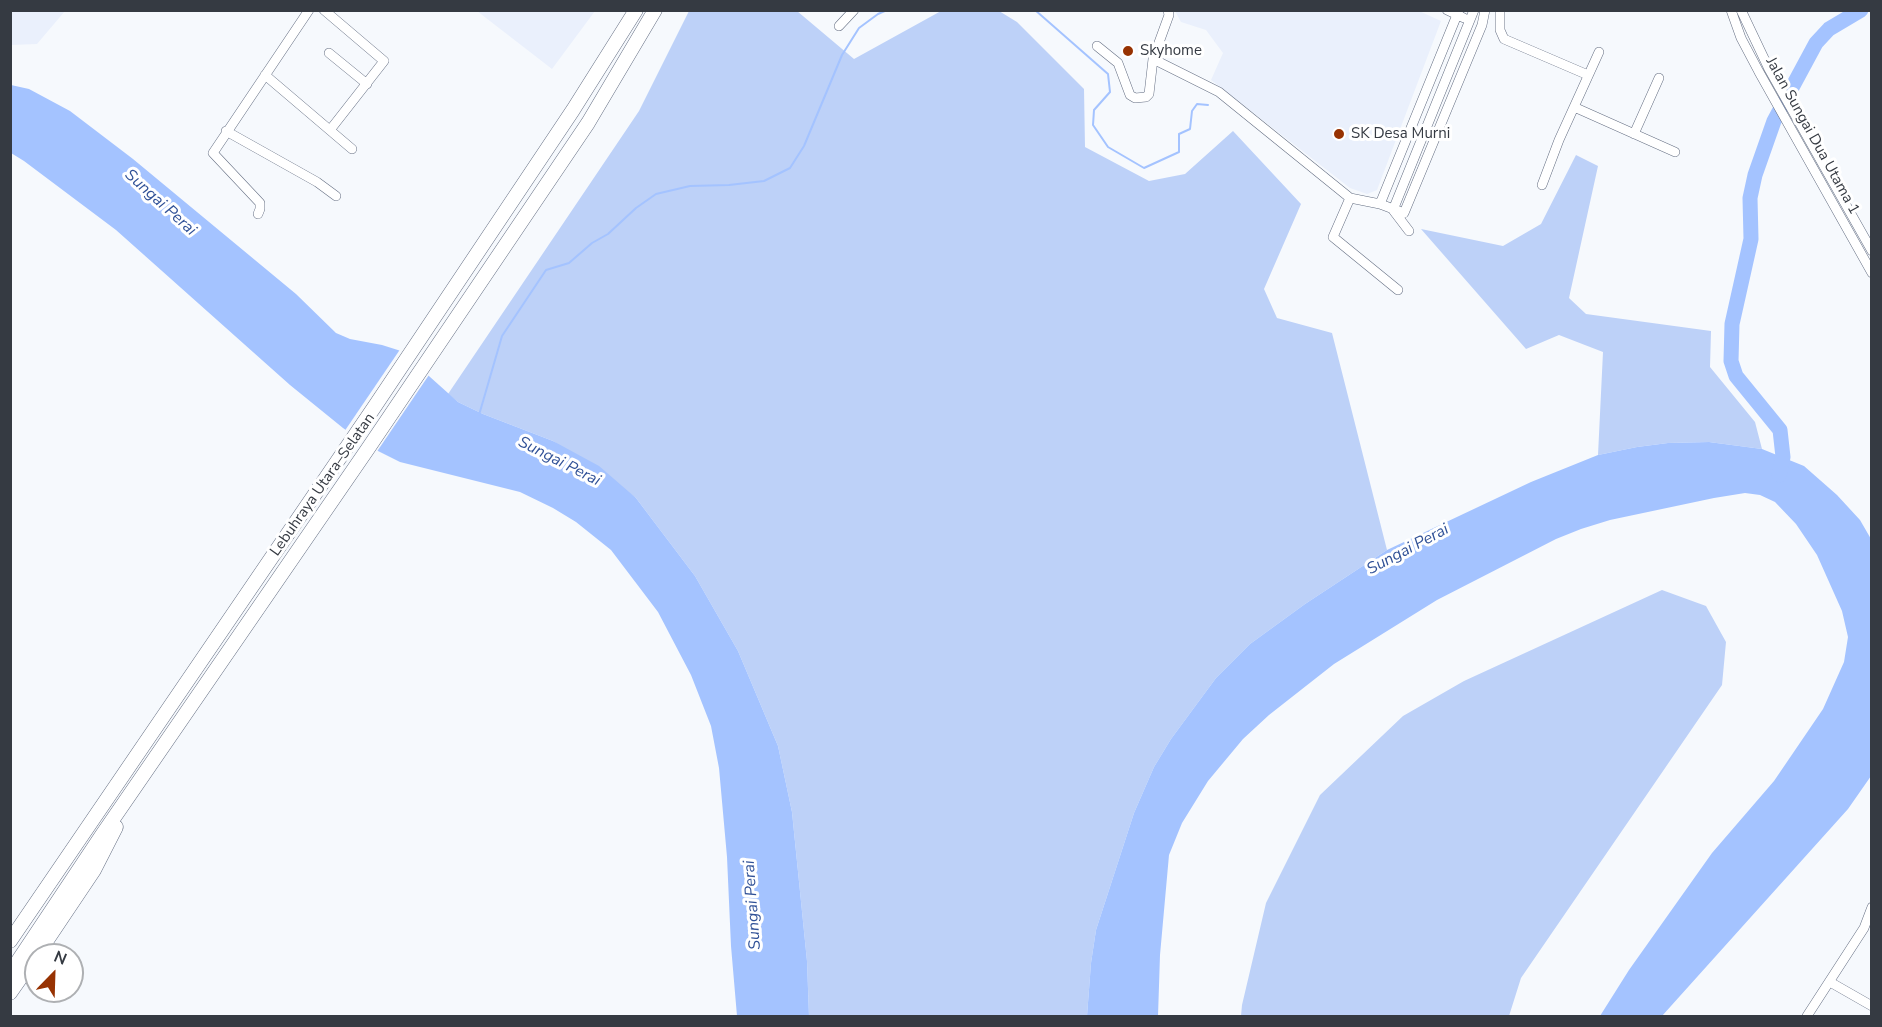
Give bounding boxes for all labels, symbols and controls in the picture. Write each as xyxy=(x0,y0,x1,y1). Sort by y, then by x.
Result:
place label: Skyhome xyxy=(1140,42,1202,60)
marker: Skyhome xyxy=(1121,44,1135,58)
street label: Jalan Sungai Dua Utama 1 xyxy=(1761,54,1863,218)
place label: SK Desa Murni xyxy=(1351,125,1450,143)
marker: SK Desa Murni xyxy=(1332,127,1346,141)
water label: Sungai Perai xyxy=(120,166,200,240)
street label: Lebuhraya Utara–Selatan xyxy=(267,410,379,560)
water label: Sungai Perai xyxy=(515,433,603,491)
water label: Sungai Perai xyxy=(1364,520,1452,580)
water label: Sungai Perai xyxy=(740,860,766,950)
north arrow xyxy=(24,943,84,1003)
text: N xyxy=(50,946,70,971)

